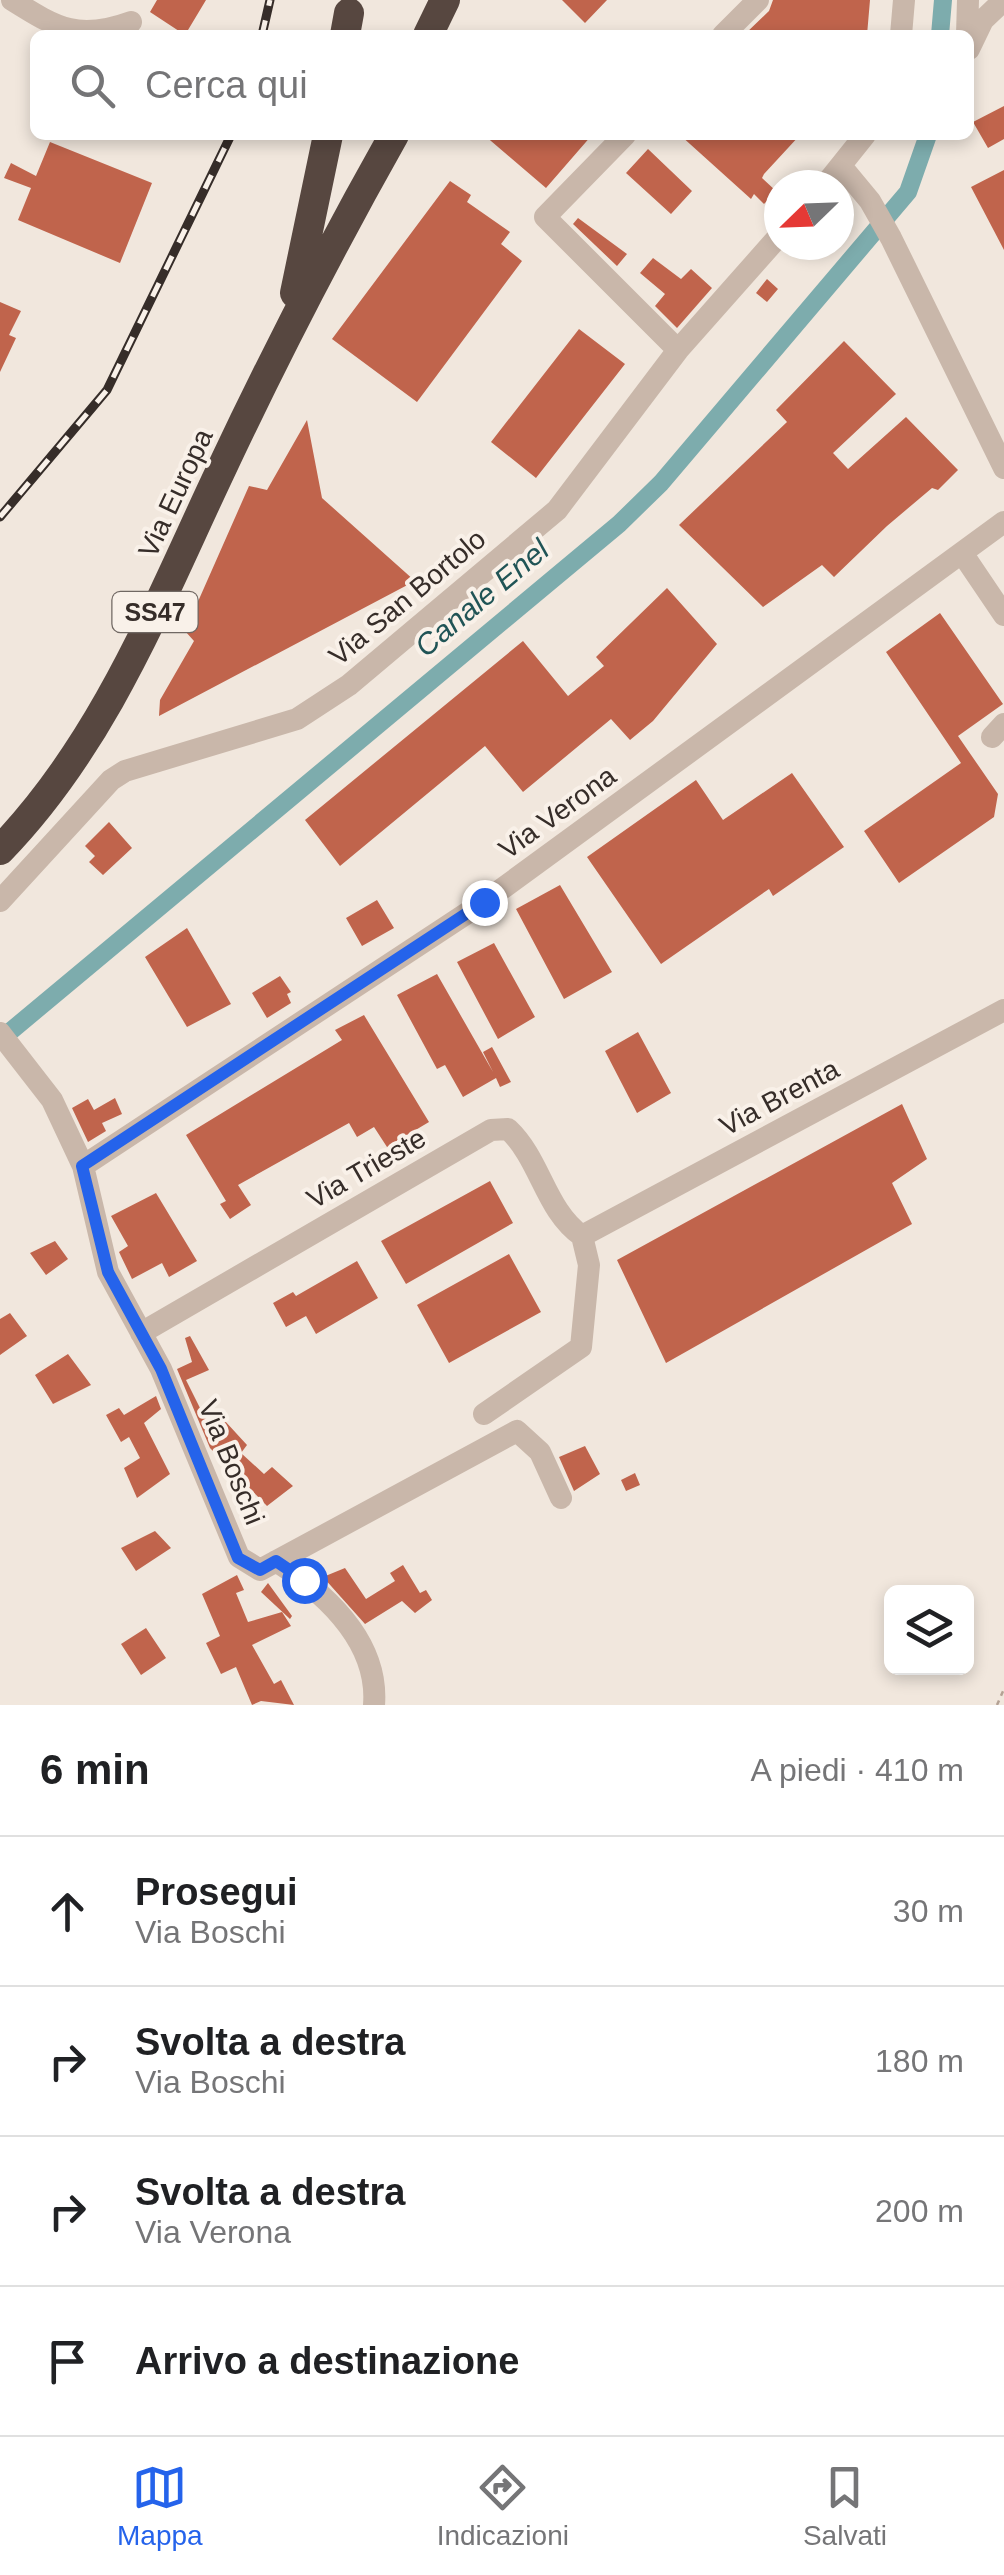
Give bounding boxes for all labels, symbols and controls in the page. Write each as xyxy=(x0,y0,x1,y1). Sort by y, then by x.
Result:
search box xyxy=(30,30,974,140)
icon: search xyxy=(65,58,120,113)
text: Cerca qui xyxy=(145,64,308,106)
north arrow xyxy=(764,170,854,260)
street label: Via Europa xyxy=(132,424,219,562)
street label: Via San Bortolo xyxy=(323,523,492,672)
water label: Canale Enel xyxy=(408,532,556,663)
road number: SS47 xyxy=(112,592,198,632)
street label: Via Verona xyxy=(493,760,622,865)
route end xyxy=(462,880,508,926)
street label: Via Brenta xyxy=(714,1053,844,1142)
street label: Via Trieste xyxy=(301,1122,431,1215)
street label: Via Boschi xyxy=(192,1395,271,1529)
route start xyxy=(282,1558,328,1604)
map controls xyxy=(884,1585,974,1675)
button: layers xyxy=(884,1585,974,1675)
text: 6 min xyxy=(40,1746,150,1793)
text: A piedi · 410 m xyxy=(751,1752,964,1788)
text: Prosegui xyxy=(135,1871,298,1913)
icon: ahead xyxy=(40,1884,95,1939)
text: 30 m xyxy=(893,1893,964,1929)
text: Via Boschi xyxy=(135,1914,286,1950)
text: Svolta a destra xyxy=(135,2021,405,2063)
icon: right xyxy=(40,2034,95,2089)
text: 180 m xyxy=(875,2043,964,2079)
text: Via Boschi xyxy=(135,2064,286,2100)
text: Svolta a destra xyxy=(135,2171,405,2213)
icon: right xyxy=(40,2184,95,2239)
text: 200 m xyxy=(875,2193,964,2229)
text: Via Verona xyxy=(135,2214,291,2250)
icon: arrive xyxy=(40,2334,95,2389)
text: Arrivo a destinazione xyxy=(135,2340,519,2382)
tab: Mappa xyxy=(117,2460,203,2552)
tab: Indicazioni xyxy=(437,2460,569,2552)
tab: Salvati xyxy=(803,2460,887,2552)

